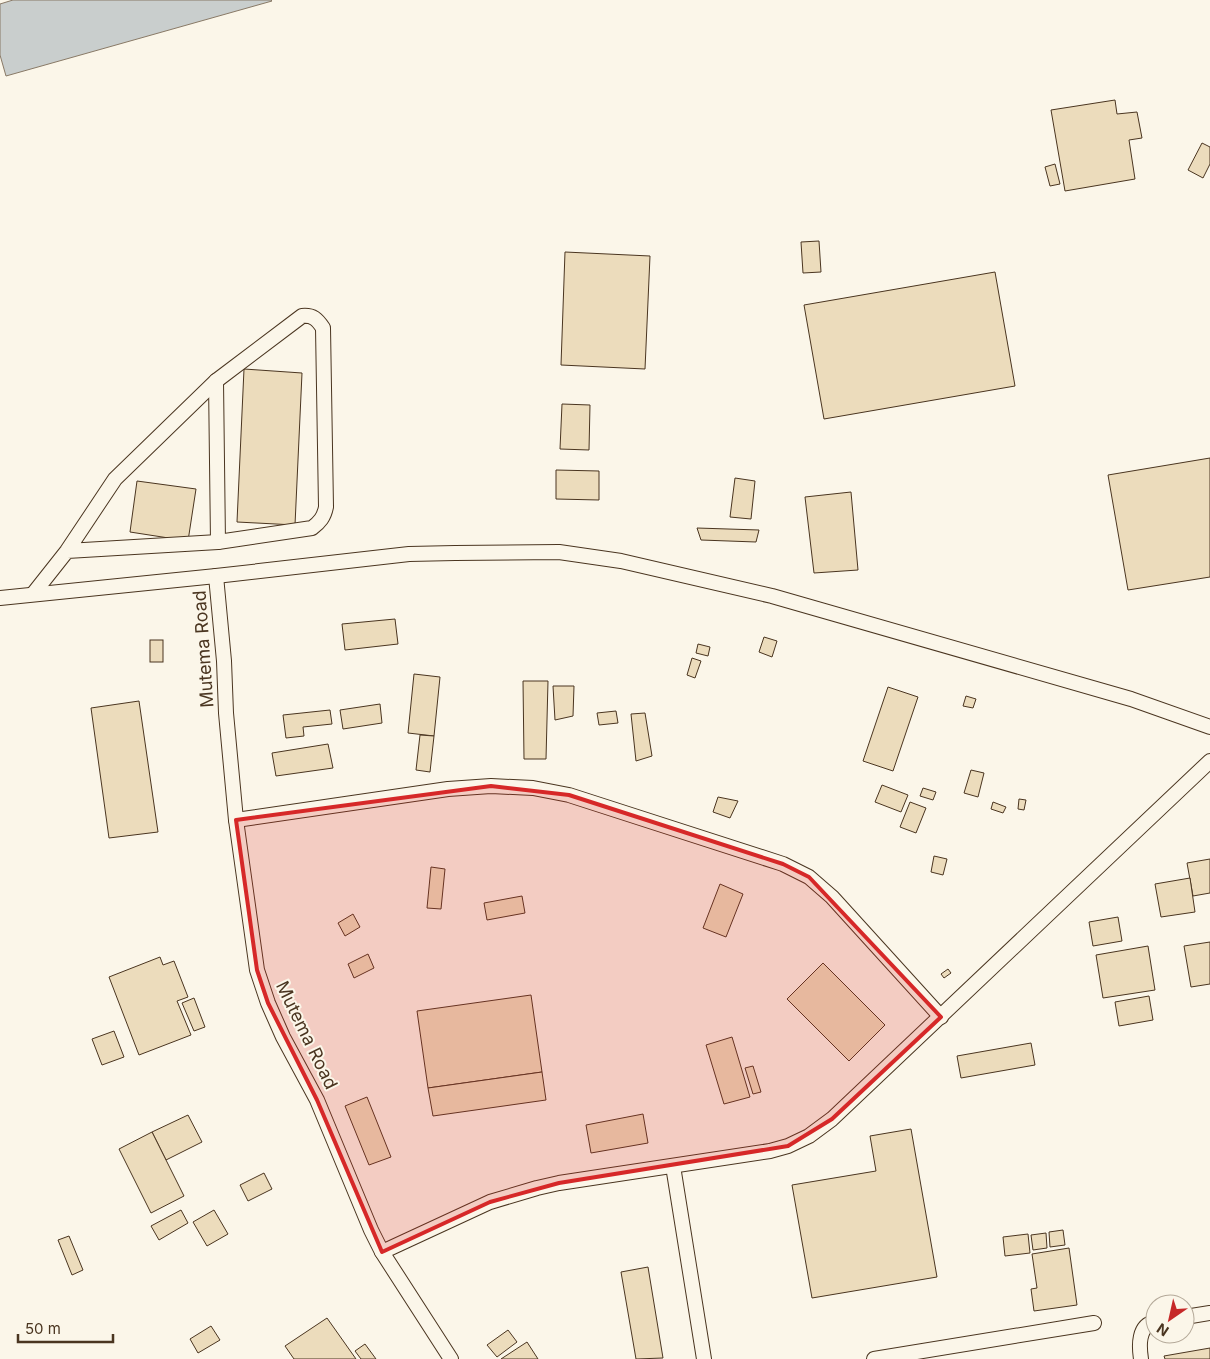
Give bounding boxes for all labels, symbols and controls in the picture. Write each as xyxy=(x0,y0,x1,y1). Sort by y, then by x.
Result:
street label: Mutema Road xyxy=(188,590,218,708)
street label: Mutema Road xyxy=(272,978,342,1092)
north arrow xyxy=(1145,1294,1195,1344)
scale bar xyxy=(18,1312,112,1344)
text: 50 m xyxy=(25,1319,61,1338)
text: N xyxy=(1153,1320,1172,1340)

